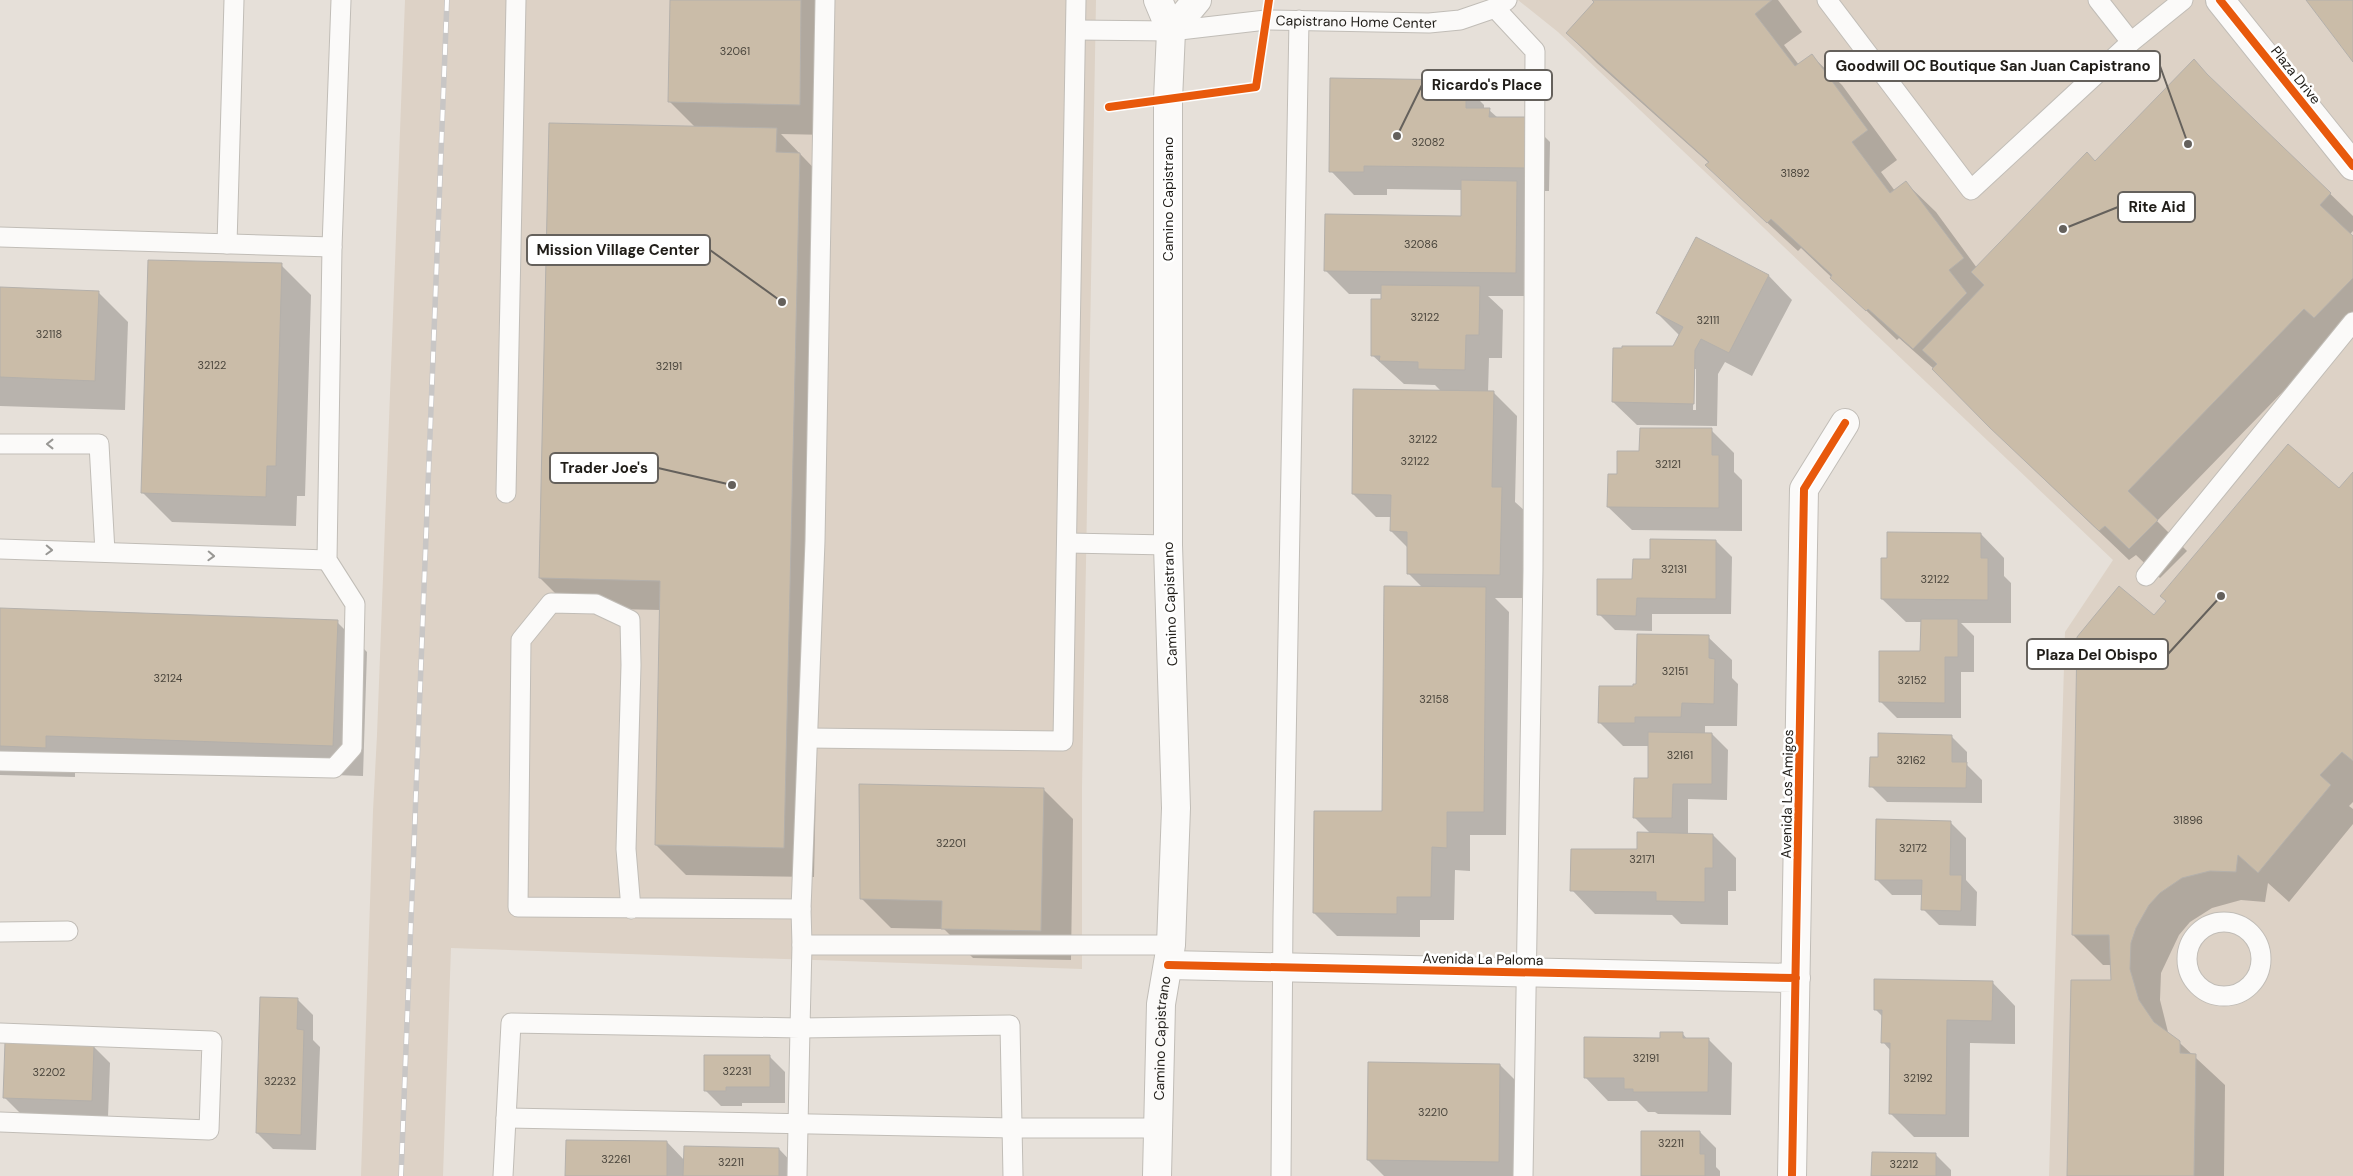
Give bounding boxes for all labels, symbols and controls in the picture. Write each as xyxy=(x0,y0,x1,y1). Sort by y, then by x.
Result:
street label: Capistrano Home Center xyxy=(1275,11,1438,32)
street label: Plaza Drive xyxy=(2267,42,2325,108)
house number: 32061 xyxy=(720,44,750,58)
callout: Goodwill OC Boutique San Juan Capistrano xyxy=(1825,51,2160,81)
text: Goodwill OC Boutique San Juan Capistrano xyxy=(1835,56,2151,76)
callout: Ricardo's Place xyxy=(1422,70,1552,100)
text: Ricardo's Place xyxy=(1432,75,1542,95)
house number: 32082 xyxy=(1411,135,1445,149)
street label: Camino Capistrano xyxy=(1159,137,1177,261)
house number: 31892 xyxy=(1780,166,1810,180)
callout: Rite Aid xyxy=(2118,192,2195,222)
text: Rite Aid xyxy=(2128,197,2186,217)
callout: Mission Village Center xyxy=(527,235,710,265)
house number: 32086 xyxy=(1404,237,1438,251)
text: Mission Village Center xyxy=(537,240,699,260)
house number: 32122 xyxy=(1411,310,1439,324)
house number: 32111 xyxy=(1696,313,1720,327)
house number: 32118 xyxy=(36,327,62,341)
house number: 32122 xyxy=(198,358,226,372)
house number: 32191 xyxy=(656,359,682,373)
house number: 32122 xyxy=(1409,432,1437,446)
one-way arrow xyxy=(46,439,54,449)
callout: Trader Joe's xyxy=(550,453,658,483)
house number: 32122 xyxy=(1401,454,1429,468)
house number: 32121 xyxy=(1655,457,1681,471)
text: Trader Joe's xyxy=(560,458,648,478)
street label: Camino Capistrano xyxy=(1159,541,1181,667)
one-way arrow xyxy=(45,545,53,556)
one-way arrow xyxy=(208,551,215,561)
house number: 32131 xyxy=(1661,562,1687,576)
house number: 32122 xyxy=(1921,572,1949,586)
callout: Plaza Del Obispo xyxy=(2027,639,2168,669)
text: Plaza Del Obispo xyxy=(2036,645,2158,665)
house number: 32151 xyxy=(1662,664,1688,678)
house number: 32124 xyxy=(153,671,183,685)
house number: 32152 xyxy=(1897,673,1927,687)
house number: 32158 xyxy=(1419,692,1449,706)
street label: Avenida Los Amigos xyxy=(1777,729,1797,859)
house number: 32161 xyxy=(1667,748,1693,762)
house number: 32162 xyxy=(1896,753,1926,767)
house number: 31896 xyxy=(2173,813,2203,827)
house number: 32201 xyxy=(936,836,966,850)
house number: 32172 xyxy=(1899,841,1927,855)
house number: 32171 xyxy=(1629,852,1655,866)
street label: Avenida La Paloma xyxy=(1422,949,1544,969)
street label: Camino Capistrano xyxy=(1150,975,1175,1101)
house number: 32191 xyxy=(1633,1051,1659,1065)
house number: 32231 xyxy=(723,1064,751,1078)
house number: 32202 xyxy=(33,1065,65,1079)
house number: 32192 xyxy=(1903,1071,1933,1085)
house number: 32232 xyxy=(264,1074,296,1088)
house number: 32210 xyxy=(1418,1105,1448,1119)
house number: 32211 xyxy=(1658,1136,1684,1150)
house number: 32261 xyxy=(601,1152,631,1166)
house number: 32211 xyxy=(718,1155,744,1169)
house number: 32212 xyxy=(1890,1157,1918,1171)

